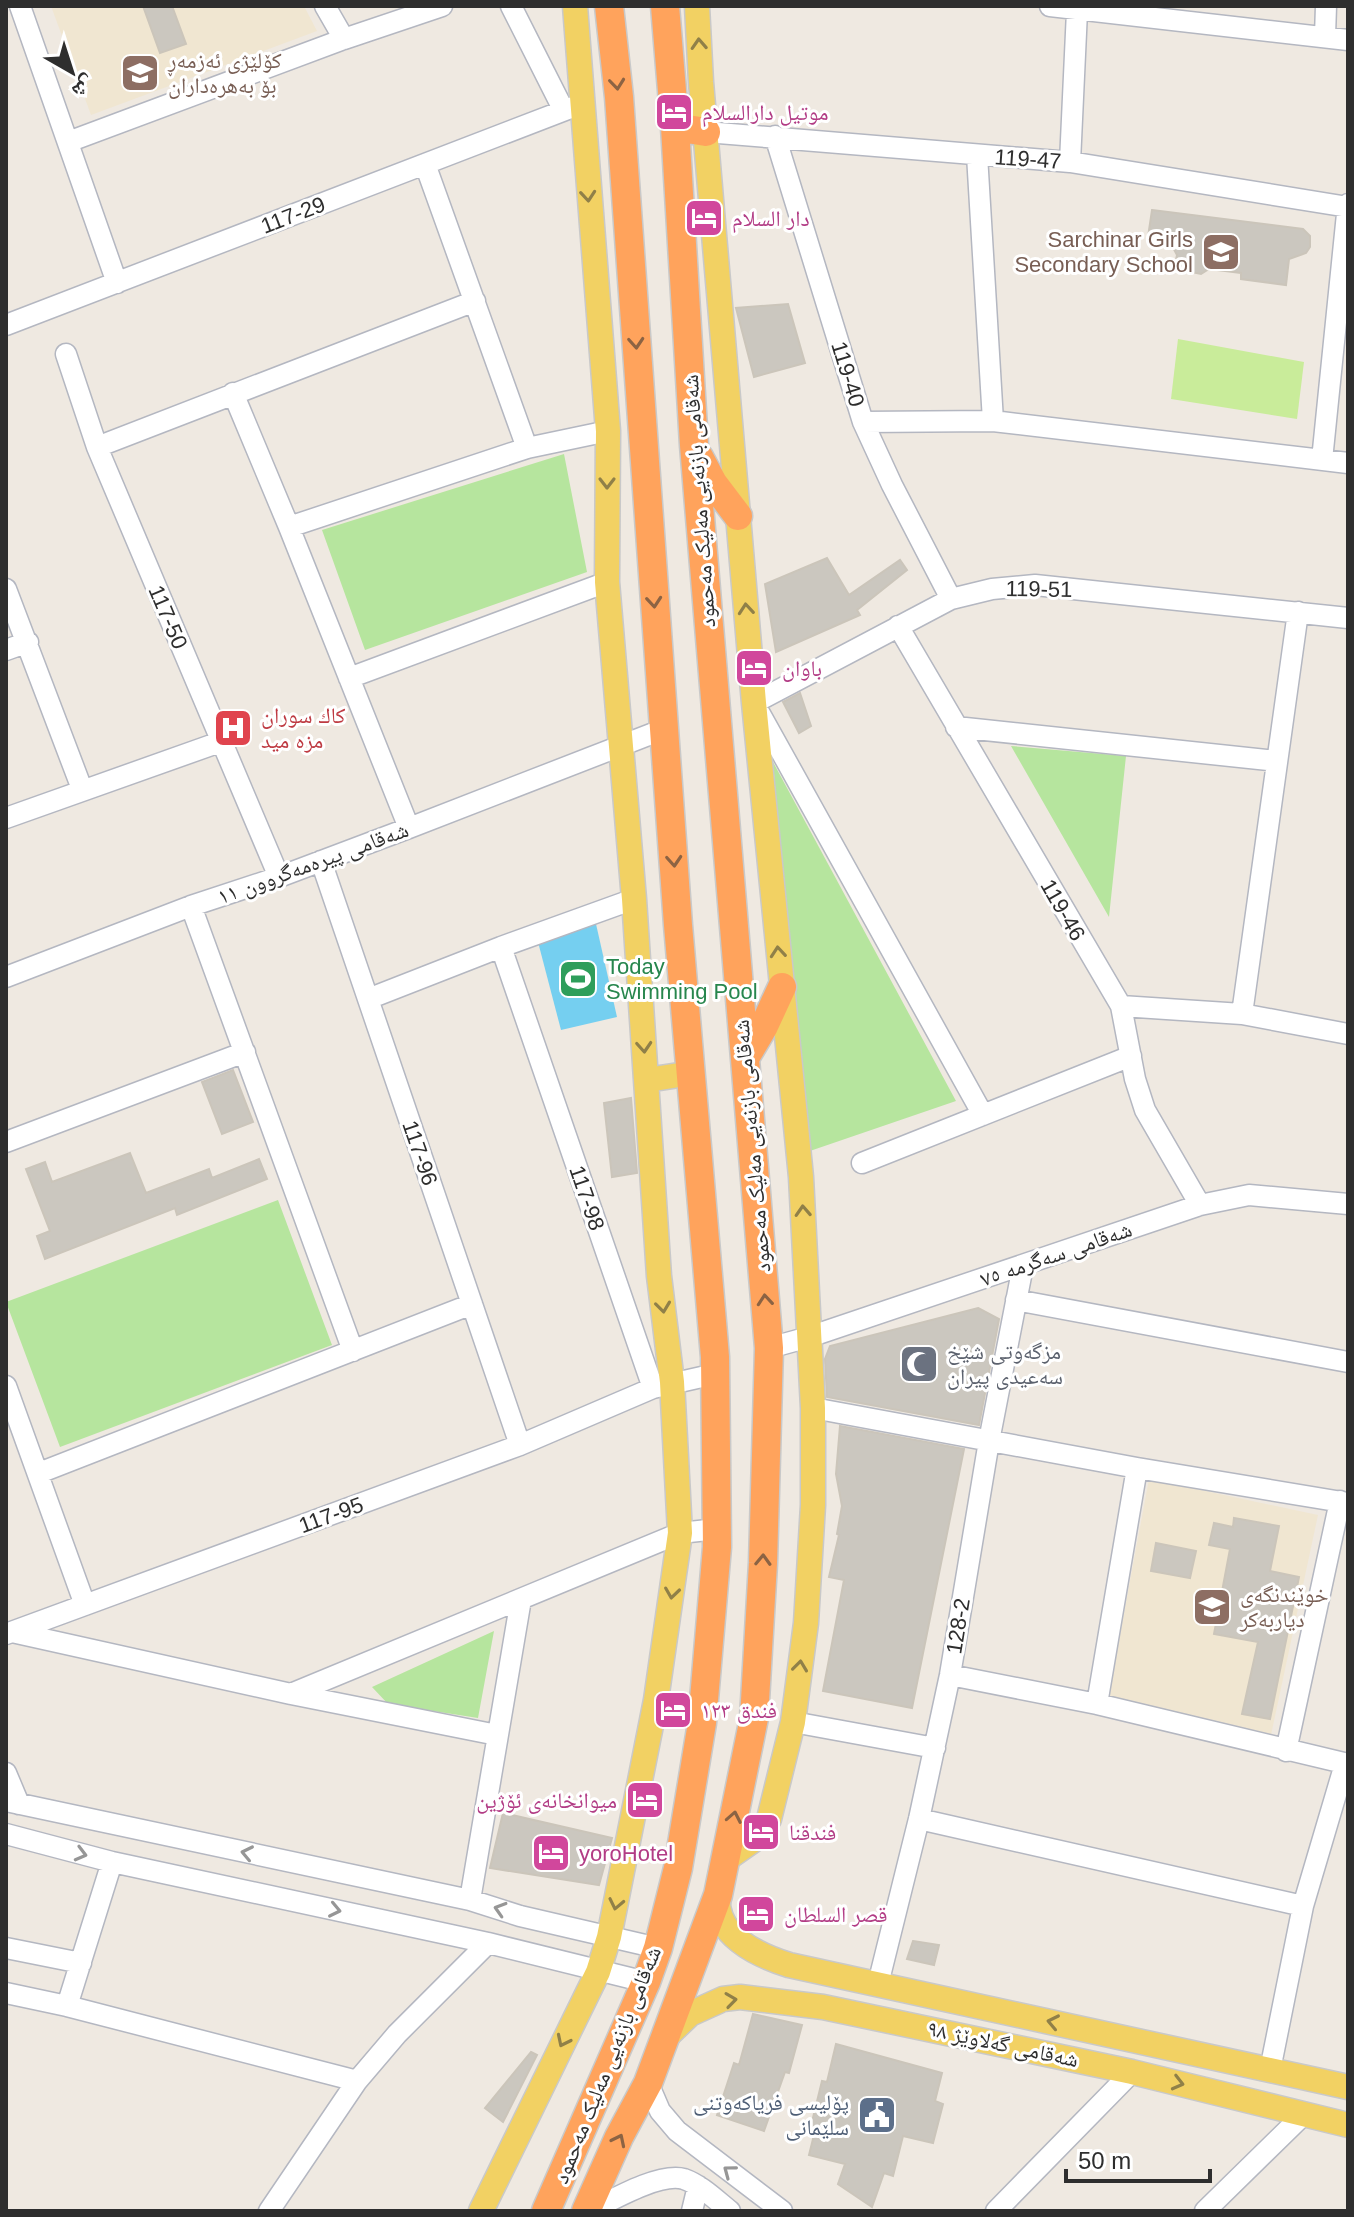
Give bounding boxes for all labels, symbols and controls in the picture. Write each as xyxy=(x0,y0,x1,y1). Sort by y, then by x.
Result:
north arrow xyxy=(32,32,112,112)
one-way arrow xyxy=(691,37,708,50)
place label: کۆلێژی ئەزمەڕ بۆ بەهرەداران xyxy=(167,48,282,99)
school or university icon: کۆلێژی ئەزمەڕ بۆ بەهرەداران xyxy=(119,52,161,94)
text: ش xyxy=(67,69,101,104)
one-way arrow xyxy=(609,77,626,90)
hotel icon: موتيل دارالسلام xyxy=(653,91,695,133)
place label: موتيل دارالسلام xyxy=(702,100,828,127)
street label: 119-47 xyxy=(994,144,1062,174)
one-way arrow xyxy=(579,189,596,202)
street label: 117-29 xyxy=(257,191,329,239)
hotel icon: دار السلام xyxy=(683,197,725,239)
place label: دار السلام xyxy=(732,206,810,233)
place label: Sarchinar Girls Secondary School xyxy=(1014,227,1193,277)
school or university icon: Sarchinar Girls Secondary School xyxy=(1200,231,1242,273)
one-way arrow xyxy=(627,337,644,350)
street label: 119-40 xyxy=(826,338,870,410)
street label: شەقامی بازنەیی مەلیک مەحمود xyxy=(678,374,721,628)
one-way arrow xyxy=(598,477,616,490)
street label: 119-51 xyxy=(1005,576,1073,602)
street label: 117-50 xyxy=(143,581,193,653)
one-way arrow xyxy=(645,596,662,609)
one-way arrow xyxy=(738,602,755,615)
hotel icon: باوان xyxy=(733,647,775,689)
place label: باوان xyxy=(782,656,822,682)
place label: كاك سوران مزه ميد xyxy=(261,703,345,753)
hospital icon: كاك سوران مزه ميد xyxy=(212,707,254,749)
street label: شەقامی پیرەمەگروون ١١ xyxy=(214,817,412,910)
one-way arrow xyxy=(665,855,682,868)
street label: 119-46 xyxy=(1035,875,1091,945)
one-way arrow xyxy=(770,945,787,958)
place label: Today Swimming Pool xyxy=(606,954,758,1004)
sports icon: Today Swimming Pool xyxy=(557,958,599,1000)
street label: شەقامی بازنەیی مەلیک مەحمود xyxy=(728,1019,776,1273)
one-way arrow xyxy=(635,1041,652,1054)
street label: 117-96 xyxy=(397,1117,443,1189)
street label: 117-98 xyxy=(564,1162,610,1234)
one-way arrow xyxy=(795,1204,812,1217)
street label: شەقامی سەگرمە ٧٥ xyxy=(977,1216,1135,1293)
one-way arrow xyxy=(757,1293,774,1306)
one-way arrow xyxy=(654,1300,671,1314)
place label: مزگەوتی شێخ سەعیدی پیران xyxy=(947,1339,1063,1390)
mosque icon: مزگەوتی شێخ سەعیدی پیران xyxy=(898,1343,940,1385)
street label: 117-95 xyxy=(295,1492,367,1538)
one-way arrow xyxy=(754,1553,771,1566)
place label: خوێندنگەی دیاربەکر xyxy=(1239,1582,1328,1632)
one-way arrow xyxy=(664,1586,681,1600)
school or university icon: خوێندنگەی دیاربەکر xyxy=(1191,1586,1233,1628)
street label: 128-2 xyxy=(941,1596,975,1656)
one-way arrow xyxy=(791,1659,808,1673)
hotel icon: فندق ١٢٣ xyxy=(652,1689,694,1731)
place label: فندق ١٢٣ xyxy=(701,1698,777,1724)
hotel icon: میوانخانەی ئۆژین xyxy=(624,1779,666,1821)
place label: میوانخانەی ئۆژین xyxy=(476,1788,617,1814)
one-way arrow xyxy=(724,1811,741,1824)
hotel icon: فندقنا xyxy=(740,1811,782,1853)
place label: فندقنا xyxy=(789,1820,836,1845)
hotel icon: yoroHotel xyxy=(530,1832,572,1874)
place label: yoroHotel xyxy=(579,1841,673,1866)
one-way arrow xyxy=(74,1844,88,1861)
one-way arrow xyxy=(240,1845,253,1862)
hotel icon: قصر السلطان xyxy=(735,1893,777,1935)
one-way arrow xyxy=(608,1897,625,1911)
one-way arrow xyxy=(328,1901,342,1918)
one-way arrow xyxy=(494,1902,508,1918)
place label: قصر السلطان xyxy=(784,1902,888,1928)
street label: شەقامی بازنەیی مەلیک مەحمود xyxy=(548,1943,667,2188)
one-way arrow xyxy=(724,1991,737,2008)
one-way arrow xyxy=(1047,2014,1060,2031)
street label: شەقامی گەلاوێژ ٩٨ xyxy=(925,2016,1081,2073)
one-way arrow xyxy=(557,2033,573,2048)
one-way arrow xyxy=(1170,2074,1184,2091)
place label: پۆلیسی فریاکەوتنی سلێمانی xyxy=(693,2090,849,2141)
public building icon: پۆلیسی فریاکەوتنی سلێمانی xyxy=(856,2094,898,2136)
scale bar xyxy=(1066,2133,1210,2183)
one-way arrow xyxy=(609,2134,625,2148)
text: 50 m xyxy=(1078,2147,1131,2174)
one-way arrow xyxy=(724,2166,738,2181)

